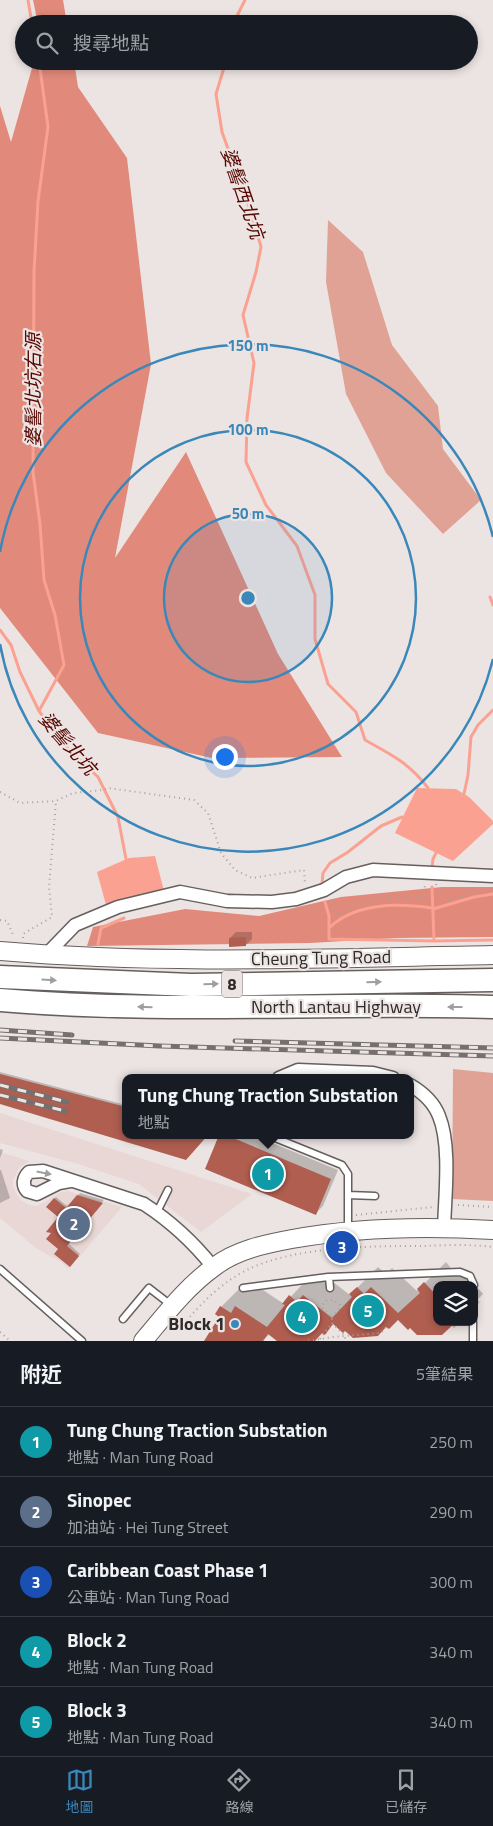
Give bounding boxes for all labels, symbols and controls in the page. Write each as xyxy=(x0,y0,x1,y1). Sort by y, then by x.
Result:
search box xyxy=(15,15,478,70)
text: 搜尋地點 xyxy=(73,28,149,57)
icon: search xyxy=(33,29,61,57)
water label: 婆髻西北坑 xyxy=(214,143,274,245)
water label: 婆髻北坑右源 xyxy=(18,330,47,447)
text: 150 m xyxy=(227,334,269,357)
text: 100 m xyxy=(227,418,269,441)
text: 50 m xyxy=(232,502,264,525)
centre of rings xyxy=(239,589,257,607)
water label: 婆髻北坑 xyxy=(32,704,106,783)
your location xyxy=(212,744,238,770)
street label: Cheung Tung Road xyxy=(251,943,391,972)
road number: 8 xyxy=(222,971,242,998)
one-way arrow xyxy=(41,976,57,984)
one-way arrow xyxy=(366,978,382,986)
one-way arrow xyxy=(203,980,219,988)
street label: North Lantau Highway xyxy=(251,993,421,1020)
one-way arrow xyxy=(136,1003,152,1011)
one-way arrow xyxy=(447,1003,463,1011)
popup xyxy=(122,1074,414,1139)
text: Tung Chung Traction Substation xyxy=(138,1080,398,1109)
text: 地點 xyxy=(138,1110,170,1134)
pin: 1 xyxy=(252,1155,284,1193)
one-way arrow xyxy=(36,1169,52,1177)
pin: 2 xyxy=(58,1205,90,1243)
pin: 3 xyxy=(326,1228,358,1266)
map controls xyxy=(433,1281,478,1326)
button: layers xyxy=(433,1281,478,1326)
pin: 5 xyxy=(352,1292,384,1330)
pin: 4 xyxy=(286,1298,318,1336)
place label: Block 1 xyxy=(168,1310,225,1337)
marker: Block 1 xyxy=(229,1318,241,1330)
text: 附近 xyxy=(20,1358,62,1390)
text: 5筆結果 xyxy=(416,1362,473,1386)
text: Tung Chung Traction Substation xyxy=(67,1415,328,1444)
text: 1 xyxy=(32,1430,40,1454)
text: 250 m xyxy=(429,1430,473,1454)
text: 地點 · Man Tung Road xyxy=(67,1445,214,1469)
text: Sinopec xyxy=(67,1485,131,1514)
text: 2 xyxy=(32,1500,40,1524)
text: 290 m xyxy=(429,1500,473,1524)
text: 加油站 · Hei Tung Street xyxy=(67,1515,228,1539)
text: Caribbean Coast Phase 1 xyxy=(67,1555,269,1584)
text: 3 xyxy=(32,1570,40,1594)
text: 300 m xyxy=(429,1570,473,1594)
text: 公車站 · Man Tung Road xyxy=(67,1585,230,1609)
text: Block 2 xyxy=(67,1625,127,1654)
text: 4 xyxy=(32,1640,40,1664)
text: 340 m xyxy=(429,1640,473,1664)
text: 地點 · Man Tung Road xyxy=(67,1655,214,1679)
text: Block 3 xyxy=(67,1695,127,1724)
text: 5 xyxy=(32,1710,40,1734)
text: 340 m xyxy=(429,1710,473,1734)
text: 地點 · Man Tung Road xyxy=(67,1725,214,1749)
tab: 地圖 xyxy=(66,1766,94,1817)
tab: 路線 xyxy=(225,1766,253,1817)
tab: 已儲存 xyxy=(385,1766,427,1817)

